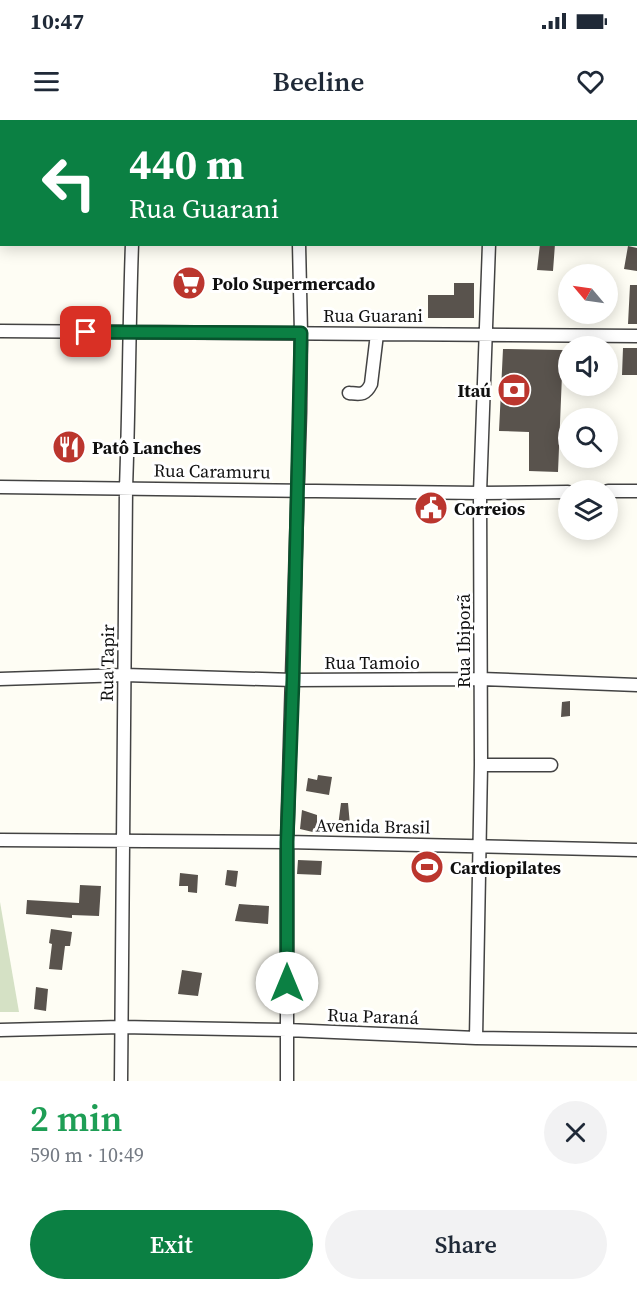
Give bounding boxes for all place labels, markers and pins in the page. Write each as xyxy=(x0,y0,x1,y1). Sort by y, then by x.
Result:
supermarket icon: Polo Supermercado xyxy=(171,265,207,301)
place label: Polo Supermercado xyxy=(212,271,375,296)
pin xyxy=(60,306,111,357)
bank icon: Itaú xyxy=(496,372,532,408)
place label: Itaú xyxy=(458,378,491,403)
restaurant icon: Patô Lanches xyxy=(51,429,87,465)
place label: Patô Lanches xyxy=(92,435,201,460)
public building icon: Correios xyxy=(413,490,449,526)
place label: Correios xyxy=(454,496,525,521)
sports icon: Cardiopilates xyxy=(409,849,445,885)
place label: Cardiopilates xyxy=(450,855,561,880)

